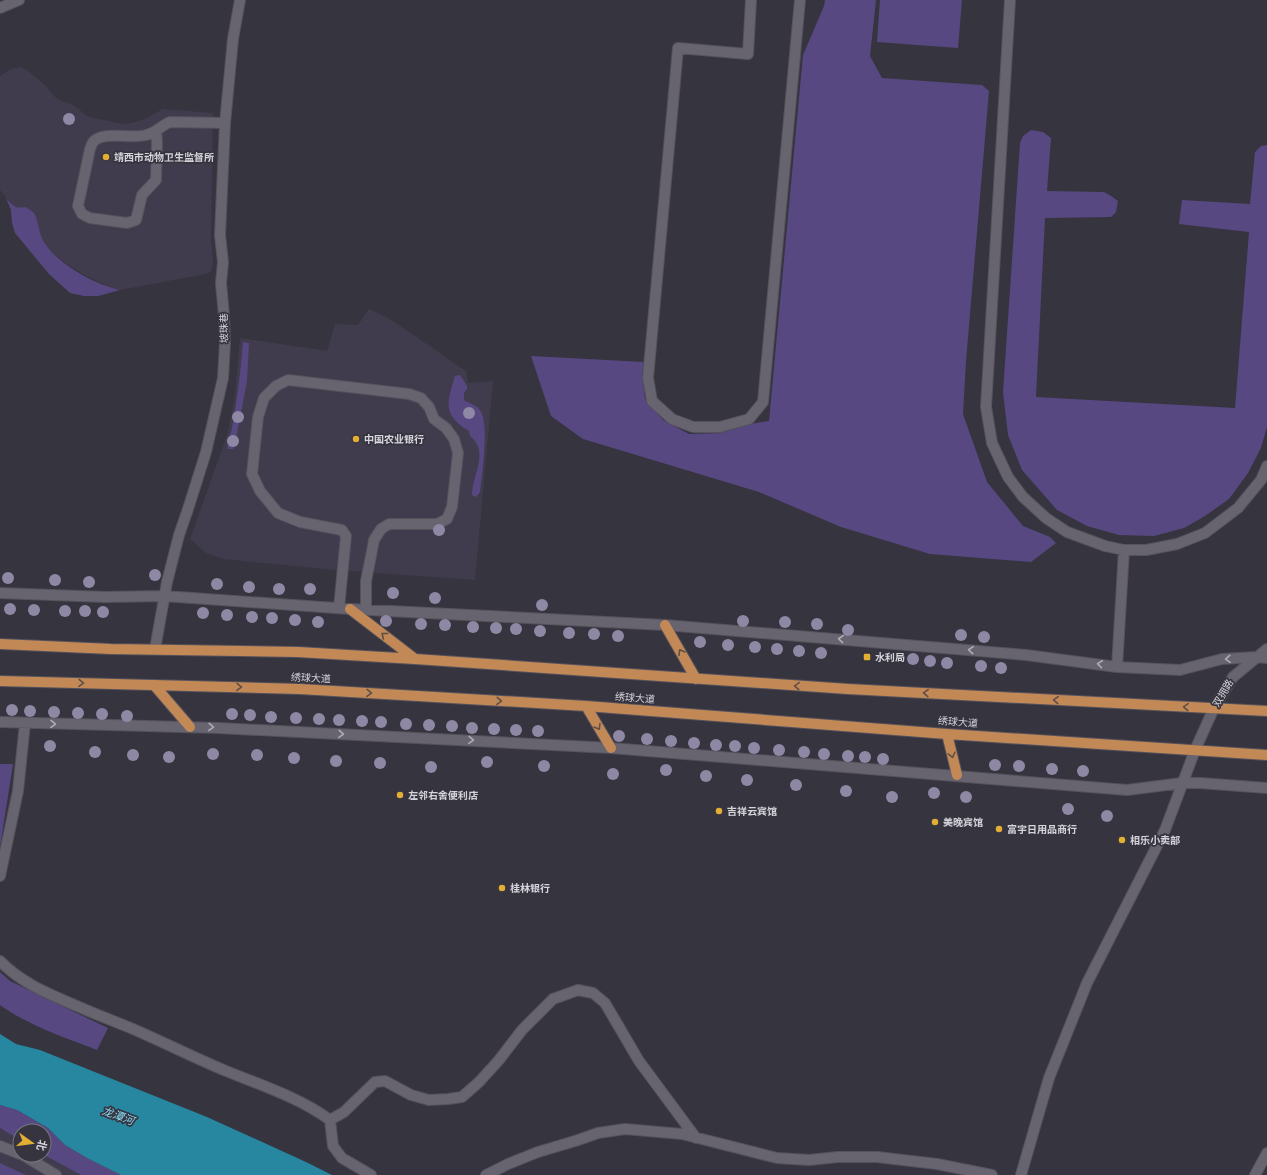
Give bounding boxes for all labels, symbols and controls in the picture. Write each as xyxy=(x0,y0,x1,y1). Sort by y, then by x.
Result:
place label: 靖西市动物卫生监督所 xyxy=(114,151,214,164)
marker: 靖西市动物卫生监督所 xyxy=(101,152,111,162)
street label: 坡珠巷 xyxy=(217,313,231,343)
place label: 中国农业银行 xyxy=(364,433,424,446)
marker: 中国农业银行 xyxy=(351,434,361,444)
one-way arrow xyxy=(381,633,388,640)
one-way arrow xyxy=(838,635,844,644)
one-way arrow xyxy=(968,646,974,655)
one-way arrow xyxy=(678,649,685,656)
place label: 水利局 xyxy=(875,651,905,664)
marker: 水利局 xyxy=(862,652,872,662)
one-way arrow xyxy=(1225,654,1231,663)
one-way arrow xyxy=(1097,660,1103,669)
street label: 绣球大道 xyxy=(291,670,331,686)
street label: 双拥路 xyxy=(1210,677,1236,709)
one-way arrow xyxy=(78,679,84,687)
one-way arrow xyxy=(794,681,800,690)
one-way arrow xyxy=(236,683,242,692)
one-way arrow xyxy=(366,689,372,698)
one-way arrow xyxy=(923,689,929,698)
street label: 绣球大道 xyxy=(615,690,655,706)
one-way arrow xyxy=(1053,696,1059,705)
one-way arrow xyxy=(496,697,502,705)
one-way arrow xyxy=(1183,702,1189,711)
street label: 绣球大道 xyxy=(938,714,978,730)
one-way arrow xyxy=(50,720,56,728)
one-way arrow xyxy=(208,723,214,732)
one-way arrow xyxy=(594,723,601,730)
one-way arrow xyxy=(338,729,344,738)
one-way arrow xyxy=(468,736,474,745)
one-way arrow xyxy=(947,751,955,758)
place label: 左邻右舍便利店 xyxy=(408,789,478,802)
marker: 左邻右舍便利店 xyxy=(395,790,405,800)
place label: 吉祥云宾馆 xyxy=(727,805,777,818)
marker: 吉祥云宾馆 xyxy=(714,806,724,816)
place label: 美晚宾馆 xyxy=(943,816,983,829)
marker: 美晚宾馆 xyxy=(930,817,940,827)
place label: 富宇日用品商行 xyxy=(1007,823,1077,836)
marker: 富宇日用品商行 xyxy=(994,824,1004,834)
place label: 相乐小卖部 xyxy=(1130,834,1180,847)
marker: 相乐小卖部 xyxy=(1117,835,1127,845)
place label: 桂林银行 xyxy=(510,882,550,895)
marker: 桂林银行 xyxy=(497,883,507,893)
water label: 龙潭河 xyxy=(100,1103,138,1129)
north arrow xyxy=(12,1123,52,1163)
text: 北 xyxy=(33,1138,50,1152)

